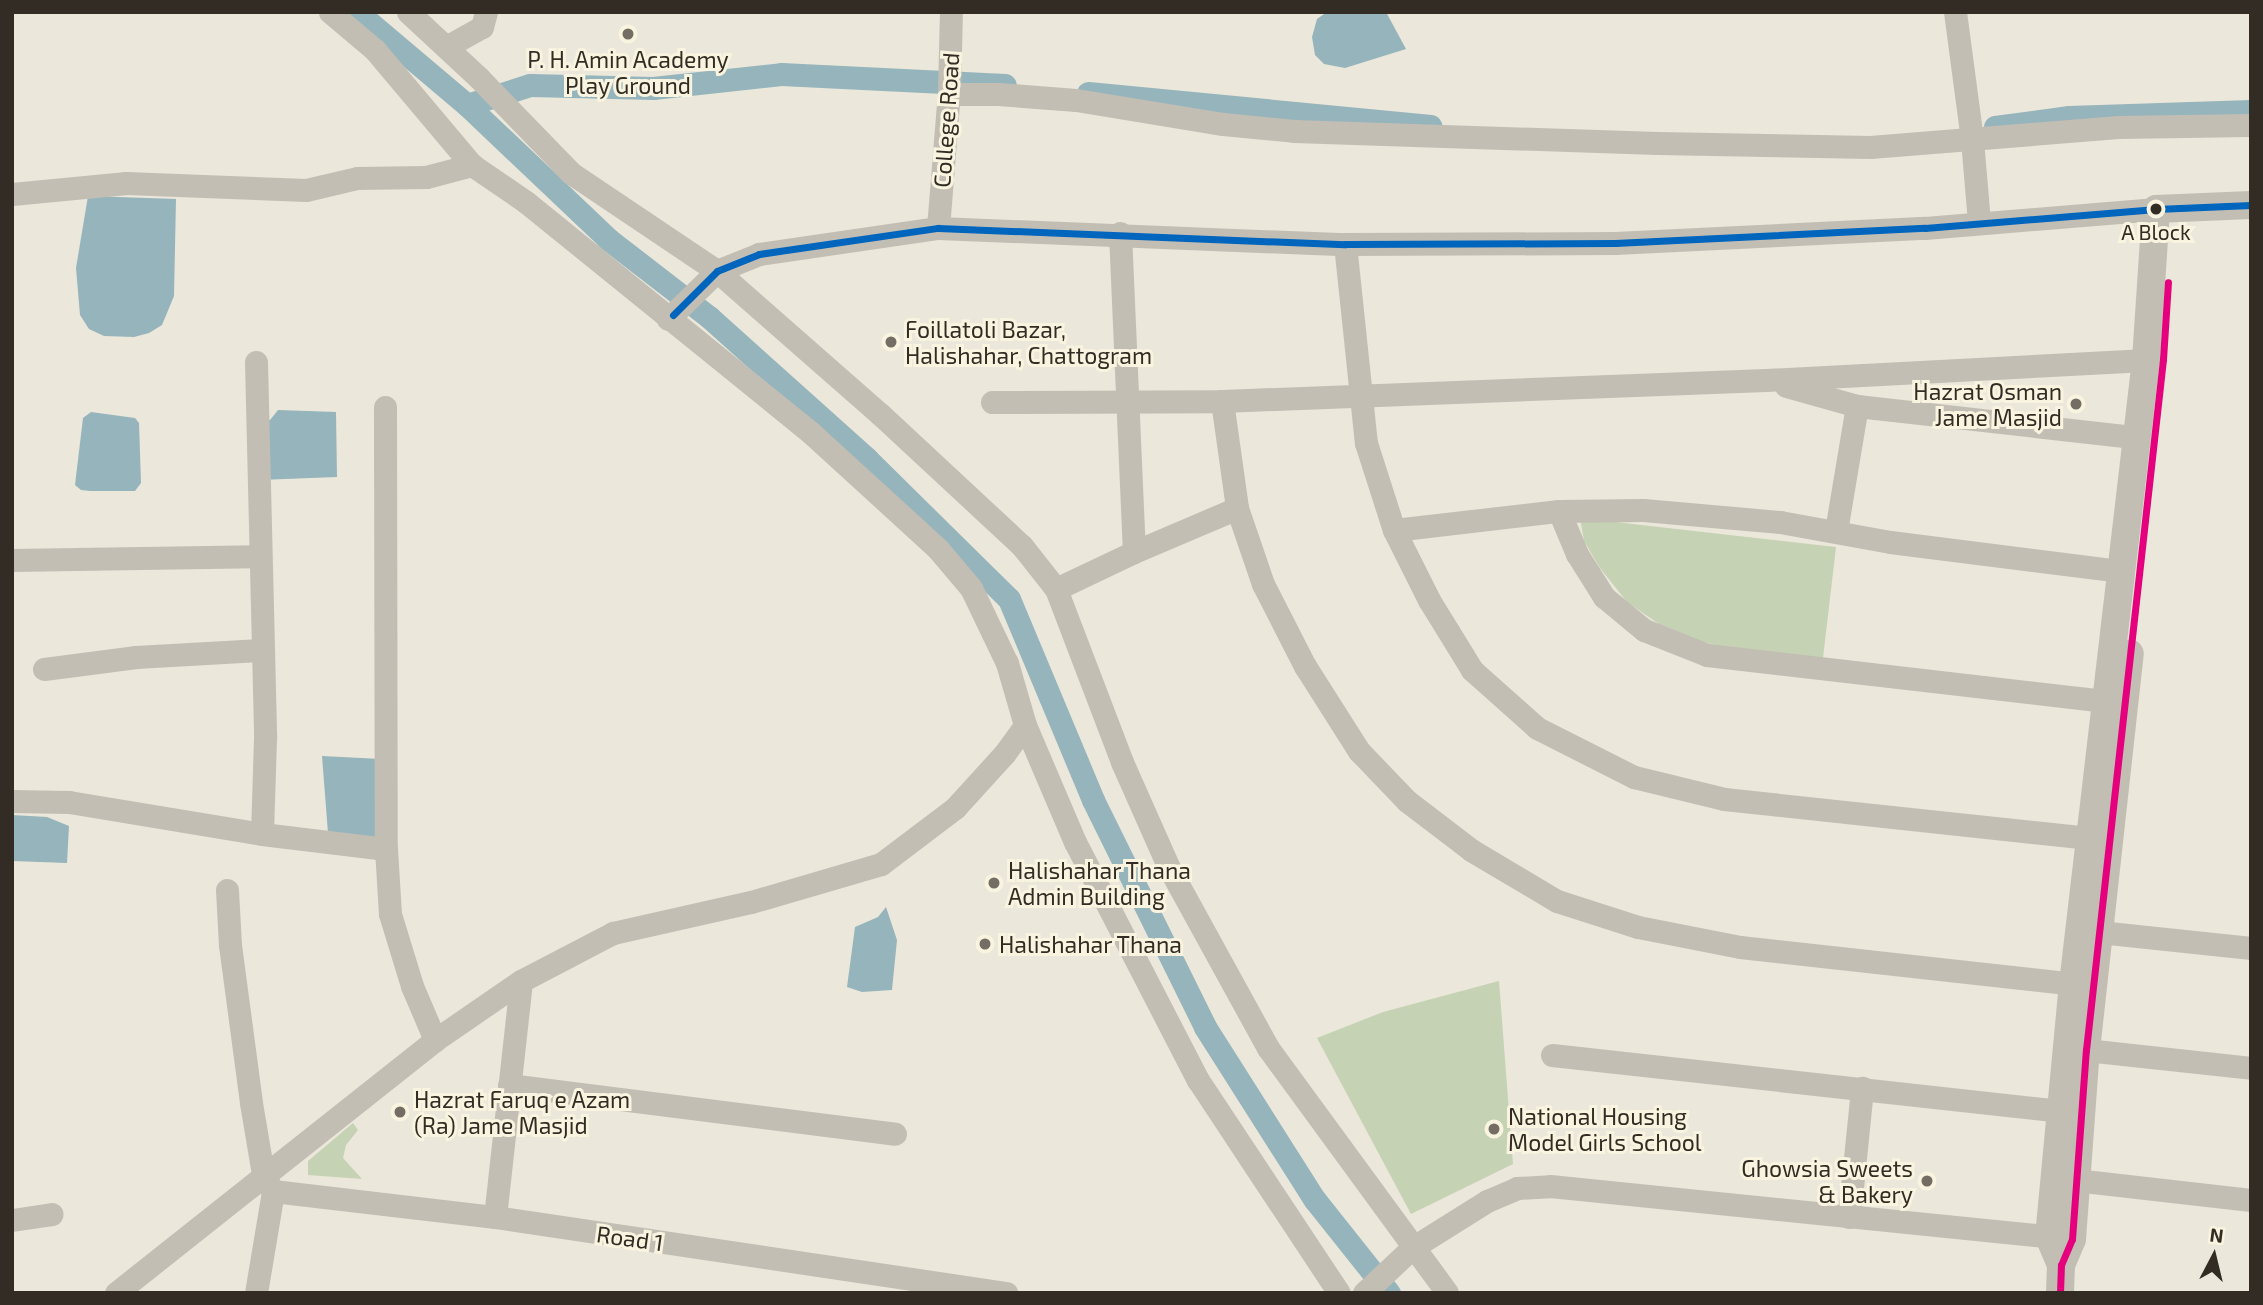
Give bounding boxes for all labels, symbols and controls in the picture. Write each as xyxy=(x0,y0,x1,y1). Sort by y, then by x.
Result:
marker: P. H. Amin Academy Play Ground xyxy=(620,26,636,42)
place label: P. H. Amin Academy Play Ground xyxy=(527,45,729,99)
street label: College Road xyxy=(928,52,964,188)
marker: A Block xyxy=(2149,202,2163,216)
place label: A Block xyxy=(2121,219,2191,245)
place label: Foillatoli Bazar, Halishahar, Chattogram xyxy=(905,315,1152,369)
marker: Foillatoli Bazar, Halishahar, Chattogram xyxy=(883,334,899,350)
place label: Hazrat Osman Jame Masjid xyxy=(1913,377,2062,431)
marker: Hazrat Osman Jame Masjid xyxy=(2068,396,2084,412)
place label: Halishahar Thana Admin Building xyxy=(1008,856,1192,910)
marker: Halishahar Thana Admin Building xyxy=(986,875,1002,891)
place label: Halishahar Thana xyxy=(999,930,1183,958)
marker: Halishahar Thana xyxy=(977,936,993,952)
place label: Hazrat Faruq e Azam (Ra) Jame Masjid xyxy=(414,1085,631,1139)
place label: National Housing Model Girls School xyxy=(1508,1102,1702,1156)
marker: Hazrat Faruq e Azam (Ra) Jame Masjid xyxy=(392,1104,408,1120)
marker: National Housing Model Girls School xyxy=(1486,1121,1502,1137)
place label: Ghowsia Sweets & Bakery xyxy=(1741,1154,1913,1208)
marker: Ghowsia Sweets & Bakery xyxy=(1919,1173,1935,1189)
street label: Road 1 xyxy=(595,1220,665,1256)
north arrow xyxy=(2179,1221,2249,1291)
text: N xyxy=(2208,1222,2225,1247)

